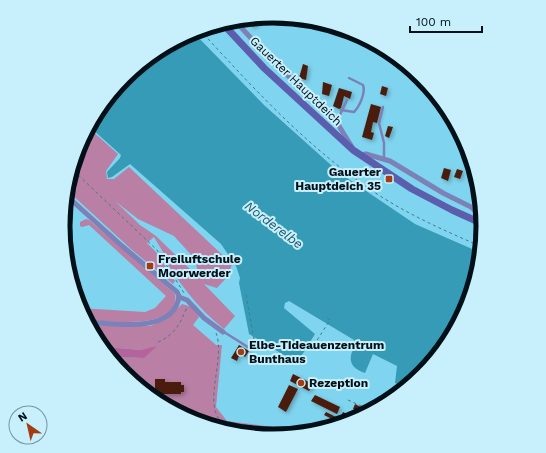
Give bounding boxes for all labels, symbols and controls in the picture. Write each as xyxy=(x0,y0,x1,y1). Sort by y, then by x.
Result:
scale bar xyxy=(410,8,482,34)
text: 100 m xyxy=(416,15,451,29)
street label: Gauerter Hauptdeich xyxy=(247,34,345,128)
place label: Gauerter Hauptdeich 35 xyxy=(295,165,382,193)
marker: Gauerter Hauptdeich 35 xyxy=(384,174,394,184)
water label: Norderelbe xyxy=(242,198,306,252)
place label: Freiluftschule Moorwerder xyxy=(158,252,241,280)
marker: Freiluftschule Moorwerder xyxy=(145,261,155,271)
place label: Elbe-Tideauenzentrum Bunthaus xyxy=(249,338,384,366)
marker: Elbe-Tideauenzentrum Bunthaus xyxy=(236,347,246,357)
place label: Rezeption xyxy=(309,376,368,390)
marker: Rezeption xyxy=(296,378,306,388)
north arrow xyxy=(8,405,48,445)
text: N xyxy=(16,409,30,425)

